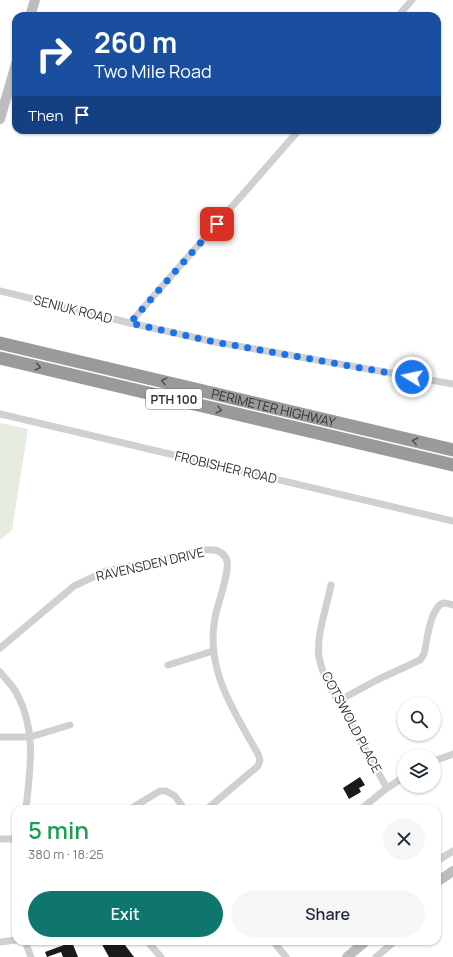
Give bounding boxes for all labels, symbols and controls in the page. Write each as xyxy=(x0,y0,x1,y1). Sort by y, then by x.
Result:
text: 260 m xyxy=(94,23,177,61)
icon: right xyxy=(28,28,80,80)
text: Two Mile Road xyxy=(94,59,212,83)
icon: arrive xyxy=(71,104,93,126)
text: Then xyxy=(28,105,63,126)
pin xyxy=(200,207,234,241)
icon: arrive xyxy=(206,213,228,235)
street label: SENIUK ROAD xyxy=(32,290,115,328)
position arrow xyxy=(391,356,433,398)
one-way arrow xyxy=(35,362,41,370)
one-way arrow xyxy=(161,377,168,386)
street label: PERIMETER HIGHWAY xyxy=(210,384,338,431)
road number: PTH 100 xyxy=(146,389,202,409)
one-way arrow xyxy=(216,405,222,413)
one-way arrow xyxy=(412,437,419,446)
street label: FROBISHER ROAD xyxy=(173,446,279,488)
street label: RAVENSDEN DRIVE xyxy=(94,543,206,585)
street label: COTSWOLD PLACE xyxy=(318,668,386,776)
map controls xyxy=(397,697,441,793)
button: search xyxy=(397,697,441,741)
button: layers xyxy=(397,749,441,793)
text: 5 min xyxy=(28,813,89,846)
button: close xyxy=(383,818,425,860)
text: 380 m · 18:25 xyxy=(28,845,104,863)
button: Exit xyxy=(28,891,223,937)
button: Share xyxy=(231,891,425,937)

